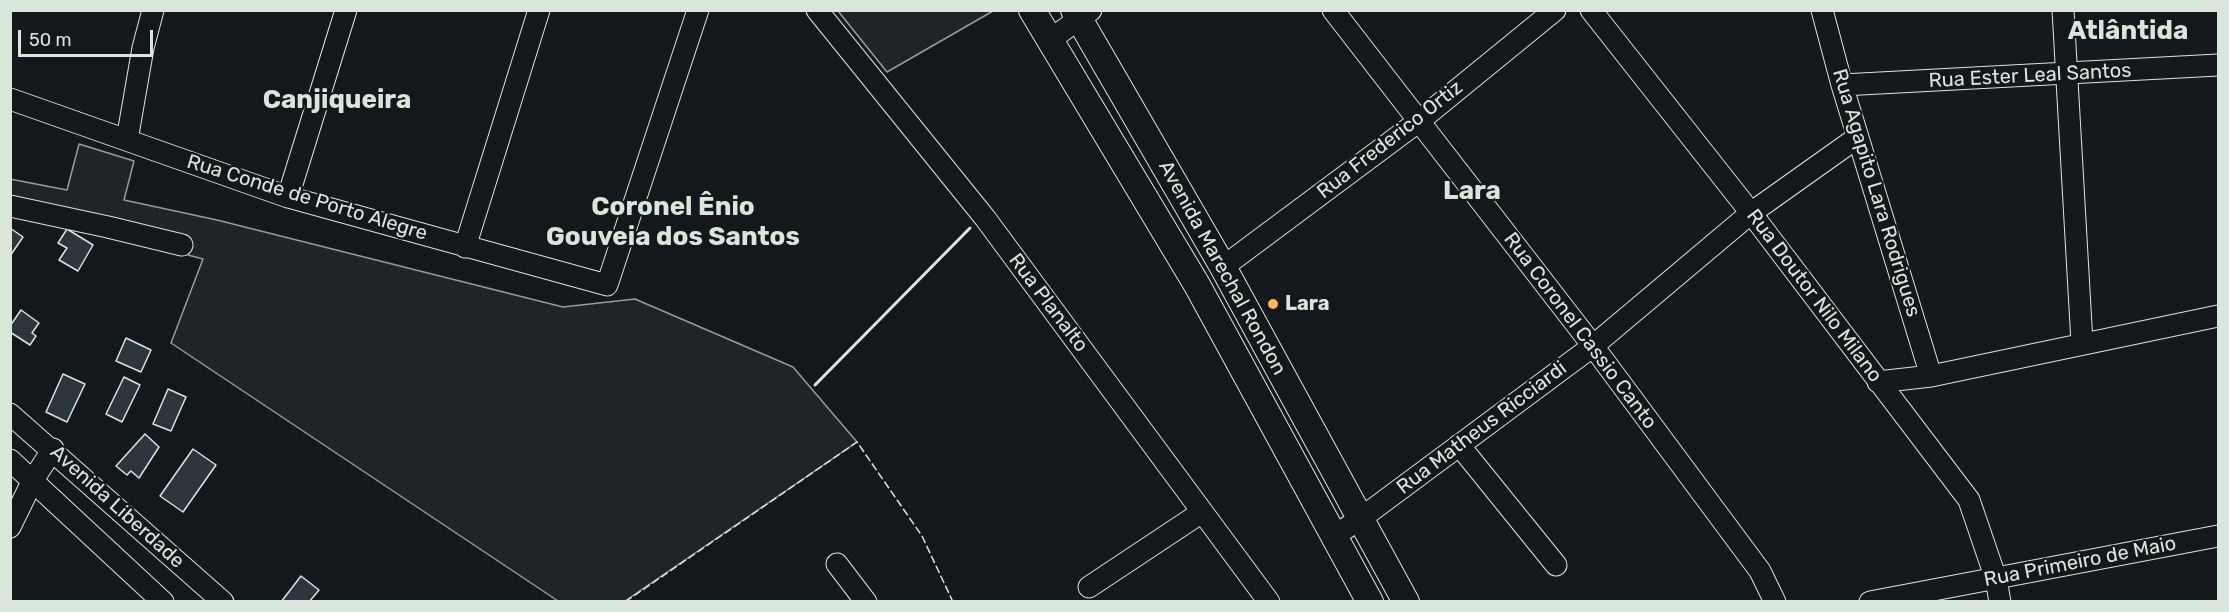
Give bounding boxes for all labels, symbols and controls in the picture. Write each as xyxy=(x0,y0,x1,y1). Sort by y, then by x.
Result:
district label: Atlântida xyxy=(2068,15,2188,47)
scale bar xyxy=(21,18,156,56)
text: 50 m xyxy=(29,29,72,51)
street label: Rua Ester Leal Santos xyxy=(1928,59,2132,93)
street label: Rua Agapito Lara Rodrigues xyxy=(1827,66,1925,320)
street label: Rua Frederico Ortiz xyxy=(1312,76,1468,204)
district label: Canjiqueira xyxy=(263,84,411,116)
street label: Rua Conde de Porto Alegre xyxy=(184,150,430,246)
street label: Avenida Marechal Rondon xyxy=(1153,157,1291,379)
district label: Lara xyxy=(1443,175,1501,207)
district label: Coronel Ênio Gouveia dos Santos xyxy=(546,191,800,252)
street label: Rua Doutor Nilo Milano xyxy=(1741,205,1887,387)
street label: Rua Coronel Cassio Canto xyxy=(1498,228,1662,434)
street label: Rua Planalto xyxy=(1003,249,1093,357)
place label: Lara xyxy=(1285,292,1329,316)
marker: Lara xyxy=(1266,297,1280,311)
street label: Rua Matheus Ricciardi xyxy=(1392,356,1572,500)
street label: Avenida Liberdade xyxy=(45,440,189,574)
street label: Rua Primeiro de Maio xyxy=(1982,532,2178,592)

